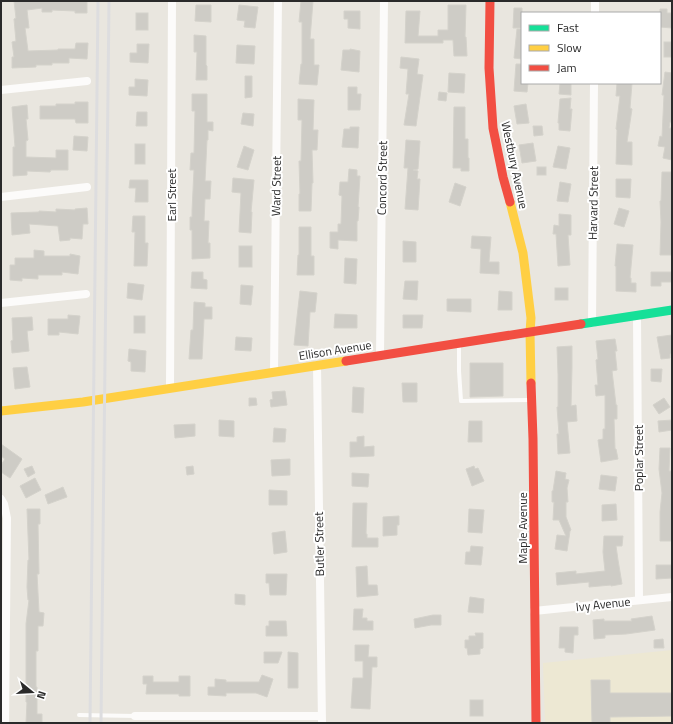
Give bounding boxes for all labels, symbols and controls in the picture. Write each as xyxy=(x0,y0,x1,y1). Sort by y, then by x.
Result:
legend xyxy=(521,12,661,84)
text: Fast xyxy=(557,18,580,37)
text: Slow xyxy=(557,38,582,57)
text: Jam xyxy=(557,58,577,77)
street label: Westbury Avenue xyxy=(496,119,534,211)
street label: Concord Street xyxy=(372,140,392,215)
street label: Ward Street xyxy=(266,155,286,216)
street label: Harvard Street xyxy=(583,165,603,240)
street label: Earl Street xyxy=(162,168,181,222)
street label: Ellison Avenue xyxy=(297,335,373,365)
street label: Poplar Street xyxy=(629,424,648,491)
street label: Maple Avenue xyxy=(513,492,532,564)
street label: Butler Street xyxy=(309,511,329,576)
street label: Ivy Avenue xyxy=(575,592,631,616)
north arrow xyxy=(12,672,52,712)
text: N xyxy=(33,689,50,701)

